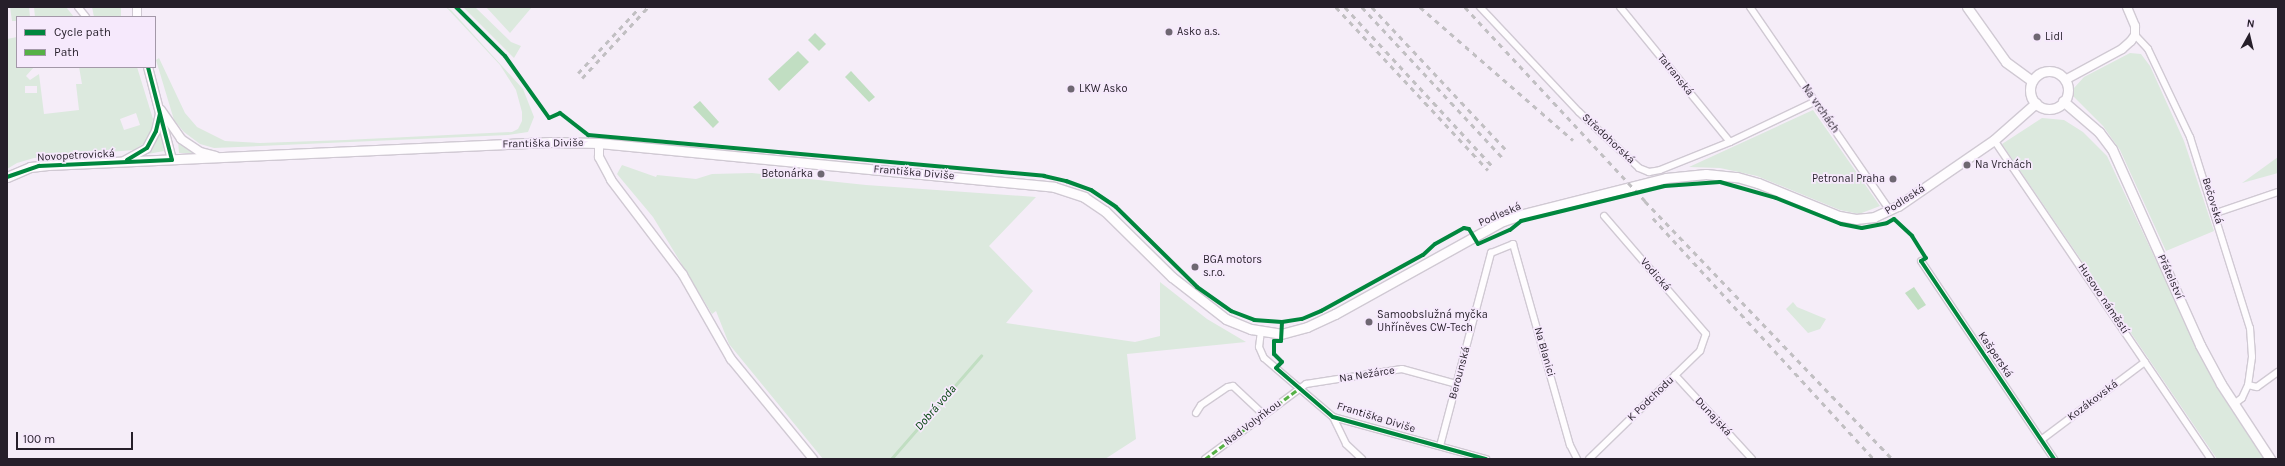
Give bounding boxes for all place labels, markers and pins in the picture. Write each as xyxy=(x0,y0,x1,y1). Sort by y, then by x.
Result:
place label: Asko a.s. xyxy=(1177,25,1220,39)
marker: Asko a.s. xyxy=(1164,27,1174,37)
place label: Lidl xyxy=(2045,30,2063,44)
marker: Lidl xyxy=(2032,32,2042,42)
place label: LKW Asko xyxy=(1079,82,1128,96)
marker: LKW Asko xyxy=(1066,84,1076,94)
place label: Na Vrchách xyxy=(1975,158,2032,172)
marker: Na Vrchách xyxy=(1962,160,1972,170)
place label: Betonárka xyxy=(761,167,813,181)
marker: Betonárka xyxy=(816,169,826,179)
place label: Petronal Praha xyxy=(1812,172,1885,186)
marker: Petronal Praha xyxy=(1888,174,1898,184)
place label: BGA motors s.r.o. xyxy=(1203,254,1262,280)
marker: BGA motors s.r.o. xyxy=(1190,262,1200,272)
place label: Samoobslužná myčka Uhříněves CW-Tech xyxy=(1377,309,1488,335)
marker: Samoobslužná myčka Uhříněves CW-Tech xyxy=(1364,317,1374,327)

